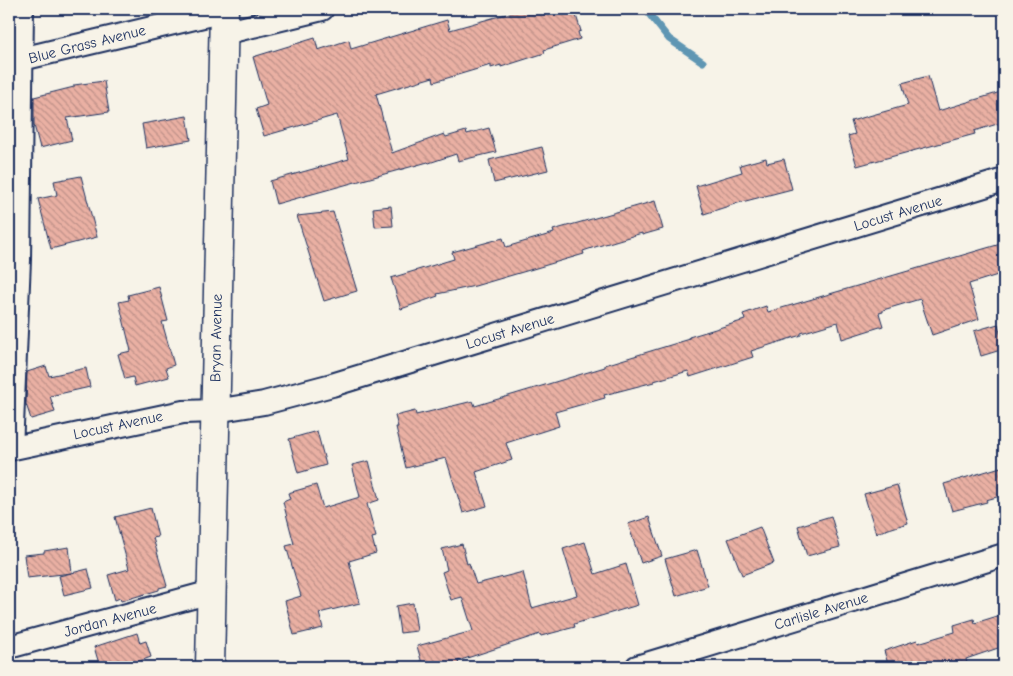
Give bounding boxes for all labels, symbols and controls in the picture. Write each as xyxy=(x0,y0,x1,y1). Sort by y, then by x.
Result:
street label: Blue Grass Avenue xyxy=(27,21,148,67)
street label: Locust Avenue xyxy=(852,191,945,235)
street label: Bryan Avenue xyxy=(206,293,226,382)
street label: Locust Avenue xyxy=(464,309,557,353)
street label: Locust Avenue xyxy=(71,407,165,443)
street label: Carlisle Avenue xyxy=(772,588,871,634)
street label: Jordan Avenue xyxy=(62,599,159,641)

